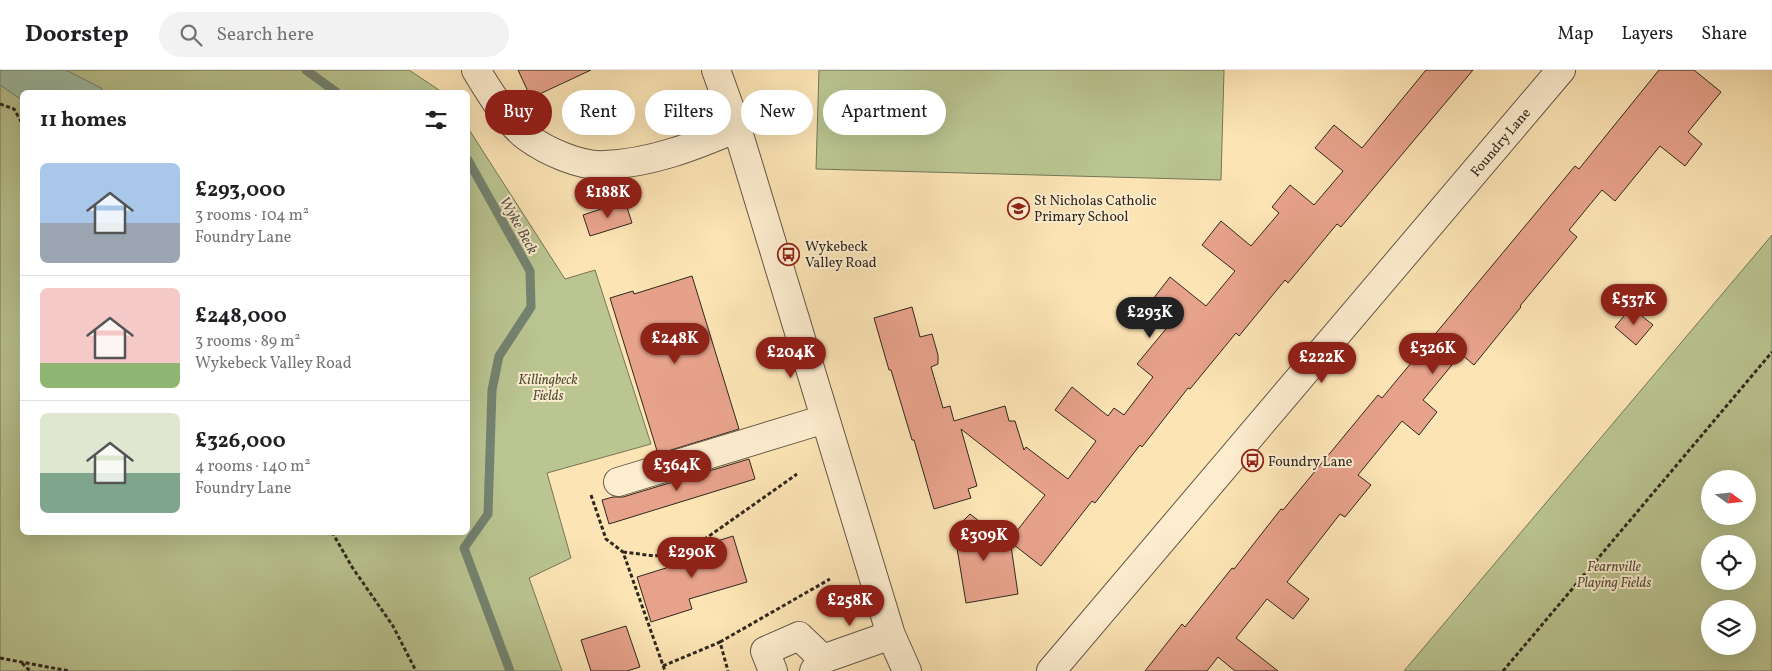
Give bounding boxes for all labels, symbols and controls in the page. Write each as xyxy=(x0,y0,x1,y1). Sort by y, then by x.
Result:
search box xyxy=(159,12,509,57)
text: Doorstep xyxy=(25,18,129,52)
icon: search xyxy=(177,21,205,49)
text: Search here xyxy=(217,22,314,48)
text: Map xyxy=(1557,22,1593,47)
text: Layers xyxy=(1621,22,1673,47)
text: Share xyxy=(1701,22,1747,47)
chip: Buy xyxy=(485,90,552,135)
chip: Rent xyxy=(562,90,635,135)
chip: Filters xyxy=(645,90,731,135)
chip: New xyxy=(741,90,813,135)
chip: Apartment xyxy=(823,90,946,135)
street label: Foundry Lane xyxy=(1467,104,1536,181)
text: 11 homes xyxy=(40,106,127,135)
icon: filters xyxy=(422,106,450,134)
text: £293,000 xyxy=(195,176,285,205)
pin: £188K xyxy=(573,176,643,219)
text: £188K xyxy=(586,182,630,204)
icon: home xyxy=(80,183,140,243)
place label: St Nicholas Catholic Primary School xyxy=(1034,192,1157,227)
water label: Wyke Beck xyxy=(493,193,542,258)
school or university icon: St Nicholas Catholic Primary School xyxy=(1006,196,1030,220)
text: 3 rooms · 104 m² xyxy=(195,205,309,227)
text: Foundry Lane xyxy=(195,227,291,249)
place label: Wykebeck Valley Road xyxy=(805,238,877,273)
bus stop icon: Wykebeck Valley Road xyxy=(777,242,801,266)
pin: £537K xyxy=(1599,284,1669,326)
text: £537K xyxy=(1612,289,1656,311)
pin: £293K xyxy=(1115,296,1185,339)
text: £248,000 xyxy=(195,302,287,331)
text: £293K xyxy=(1127,302,1173,324)
icon: home xyxy=(80,308,140,368)
pin: £248K xyxy=(640,322,710,365)
text: £248K xyxy=(651,328,699,350)
text: 3 rooms · 89 m² xyxy=(195,331,300,353)
pin: £326K xyxy=(1398,332,1468,375)
pin: £204K xyxy=(756,336,826,379)
text: £326K xyxy=(1410,338,1456,360)
text: £204K xyxy=(767,342,815,364)
pin: £222K xyxy=(1287,342,1357,384)
text: £222K xyxy=(1299,347,1345,369)
text: Wykebeck Valley Road xyxy=(195,353,352,375)
park label: Killingbeck Fields xyxy=(518,371,578,406)
text: £326,000 xyxy=(195,427,286,456)
icon: home xyxy=(80,433,140,493)
bus stop icon: Foundry Lane xyxy=(1240,449,1264,473)
pin: £364K xyxy=(642,450,712,492)
place label: Foundry Lane xyxy=(1268,453,1353,472)
text: £364K xyxy=(653,455,701,477)
text: 4 rooms · 140 m² xyxy=(195,456,310,478)
north arrow xyxy=(1701,470,1756,525)
map controls xyxy=(1701,470,1756,655)
text: Foundry Lane xyxy=(195,478,291,500)
pin: £309K xyxy=(949,520,1019,562)
text: £309K xyxy=(960,525,1008,547)
button: locate xyxy=(1701,535,1756,590)
pin: £290K xyxy=(657,536,727,579)
text: £290K xyxy=(668,542,716,564)
park label: Fearnville Playing Fields xyxy=(1576,558,1652,593)
pin: £258K xyxy=(815,584,885,627)
text: £258K xyxy=(827,590,873,612)
button: layers xyxy=(1701,600,1756,655)

